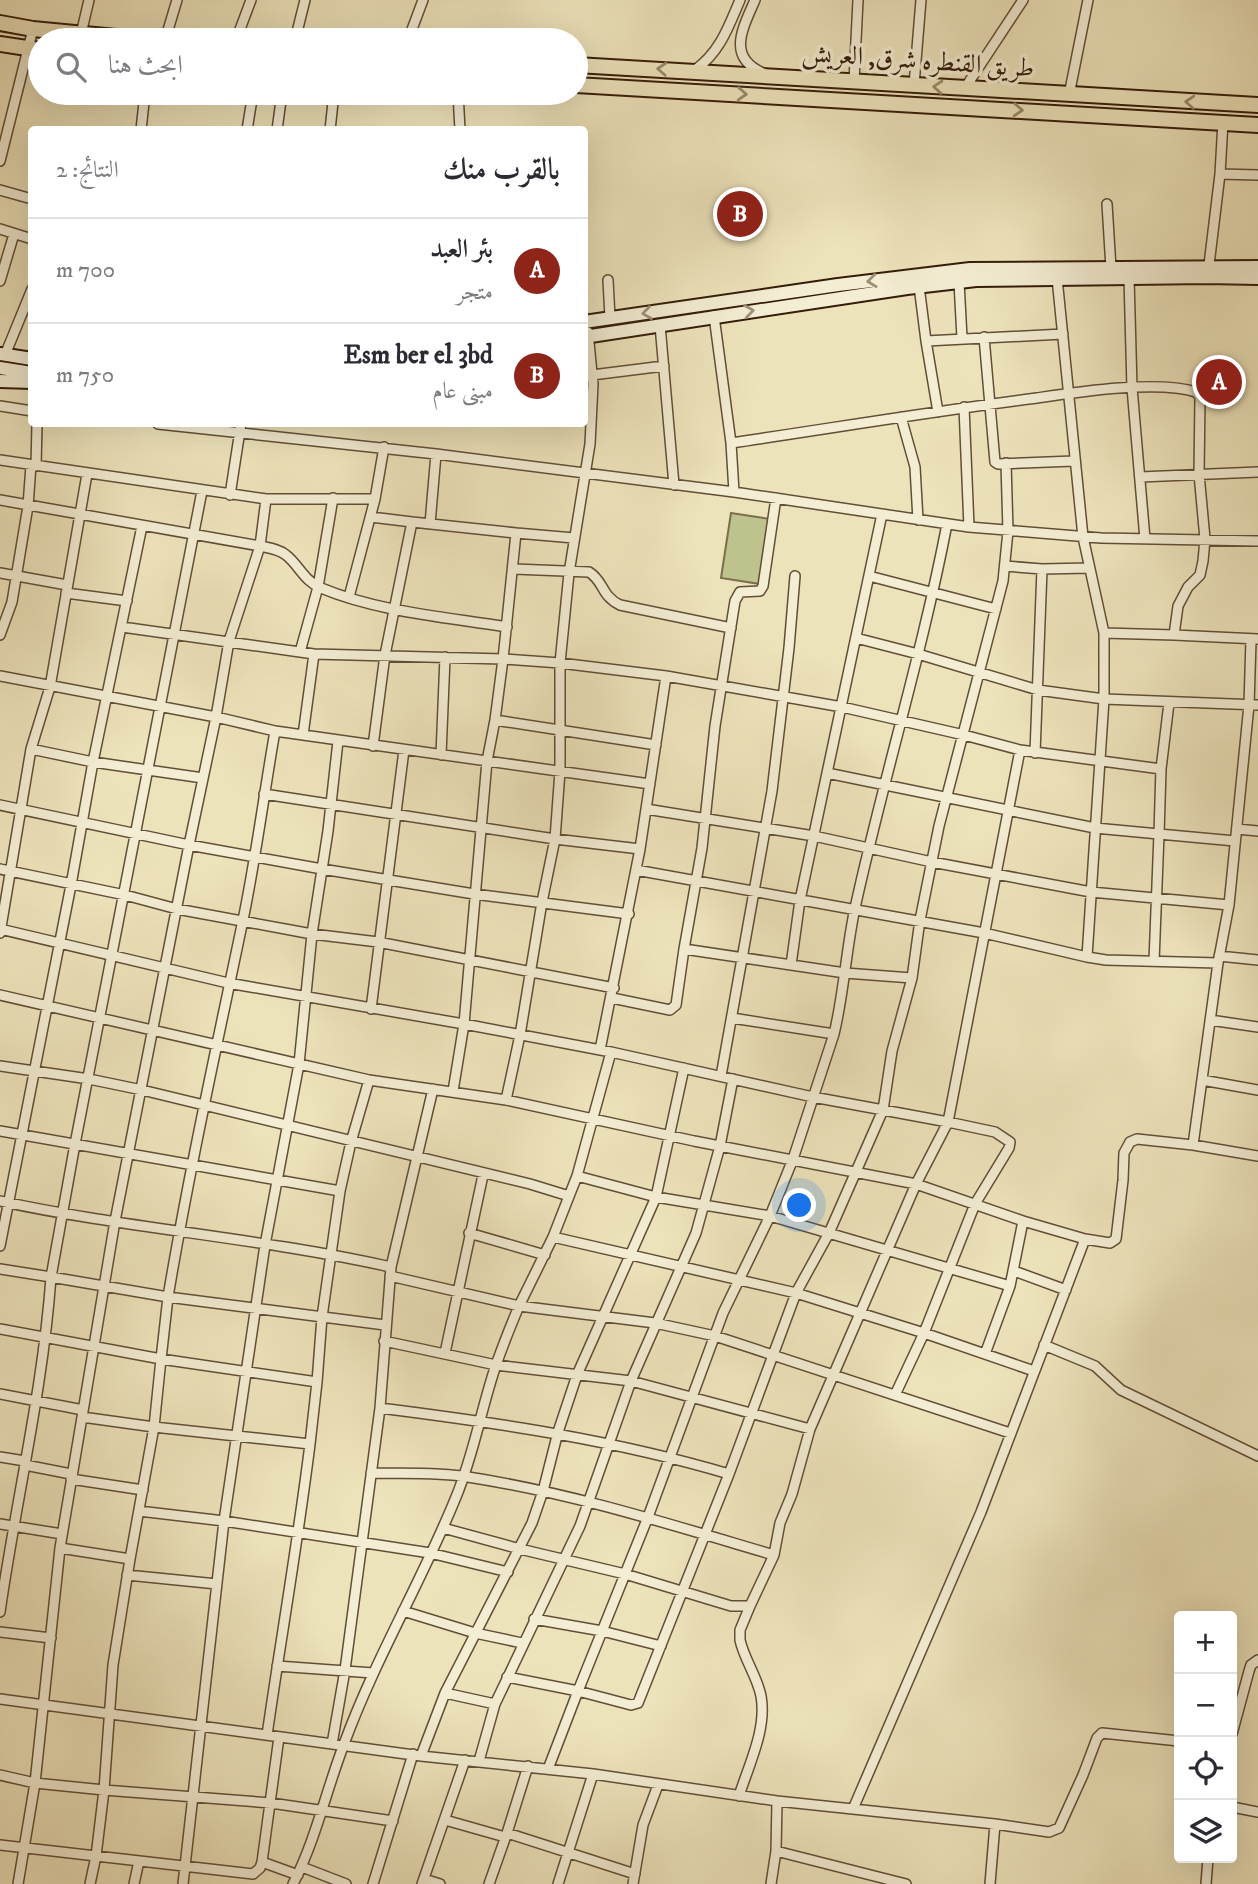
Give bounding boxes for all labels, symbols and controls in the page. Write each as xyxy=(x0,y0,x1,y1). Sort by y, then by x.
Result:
search box xyxy=(28,28,588,105)
street label: طريق القنطره شرق, العريش xyxy=(801,36,1035,86)
icon: search xyxy=(52,48,90,86)
text: ابحث هنا xyxy=(108,49,183,82)
one-way arrow xyxy=(657,62,668,77)
one-way arrow xyxy=(933,79,944,94)
one-way arrow xyxy=(737,86,748,101)
one-way arrow xyxy=(1184,95,1195,110)
one-way arrow xyxy=(1013,102,1024,117)
text: بالقرب منك xyxy=(443,152,560,189)
text: النتائج: 2 xyxy=(56,156,119,185)
pin: B xyxy=(717,188,763,240)
text: بئر العبد xyxy=(430,233,493,266)
text: 700 m xyxy=(56,256,115,285)
text: A xyxy=(530,256,544,285)
one-way arrow xyxy=(866,274,878,289)
text: متجر xyxy=(457,278,493,307)
one-way arrow xyxy=(743,304,755,319)
one-way arrow xyxy=(641,305,653,320)
text: Esm ber el 3bd xyxy=(344,339,493,372)
pin: A xyxy=(1196,356,1242,408)
text: 750 m xyxy=(56,361,114,390)
text: B xyxy=(530,361,544,390)
text: مبنى عام xyxy=(432,377,493,406)
your location xyxy=(782,1188,816,1222)
map controls xyxy=(1174,1611,1237,1863)
button: + xyxy=(1174,1611,1237,1674)
button: − xyxy=(1174,1674,1237,1737)
button: locate xyxy=(1174,1737,1237,1800)
button: layers xyxy=(1174,1800,1237,1863)

